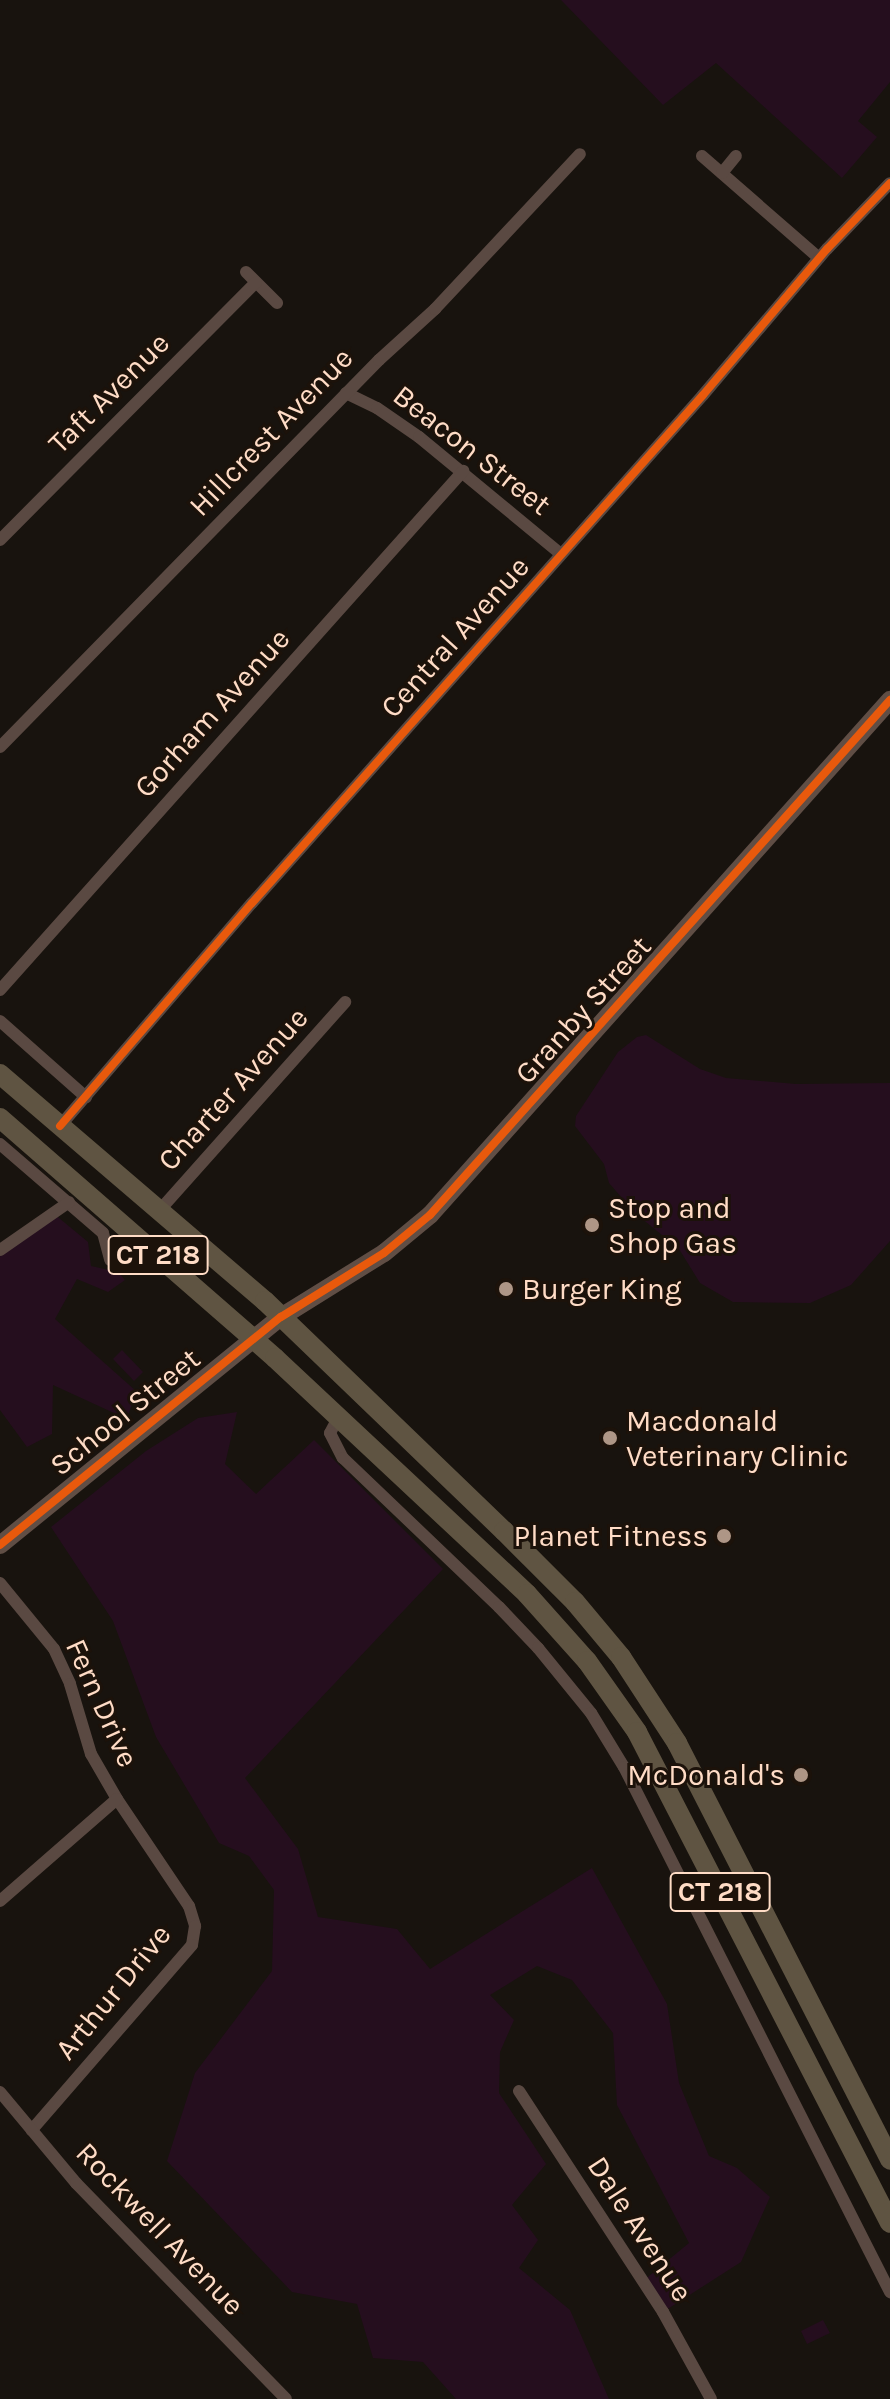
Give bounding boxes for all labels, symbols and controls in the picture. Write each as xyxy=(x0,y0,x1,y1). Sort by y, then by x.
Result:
street label: Taft Avenue xyxy=(41,325,177,461)
street label: Hillcrest Avenue xyxy=(181,340,361,524)
street label: Beacon Street xyxy=(386,377,558,523)
street label: Central Avenue xyxy=(373,549,537,725)
street label: Gorham Avenue xyxy=(127,621,297,805)
street label: Granby Street xyxy=(507,929,659,1091)
street label: Charter Avenue xyxy=(150,1000,316,1178)
place label: Stop and Shop Gas xyxy=(608,1190,737,1260)
marker: Stop and Shop Gas xyxy=(583,1216,601,1234)
road number: CT 218 xyxy=(106,1231,210,1279)
place label: Burger King xyxy=(522,1271,682,1307)
marker: Burger King xyxy=(497,1280,515,1298)
street label: School Street xyxy=(43,1341,207,1483)
place label: Macdonald Veterinary Clinic xyxy=(626,1403,849,1474)
marker: Macdonald Veterinary Clinic xyxy=(601,1429,619,1447)
place label: Planet Fitness xyxy=(514,1518,708,1554)
marker: Planet Fitness xyxy=(715,1527,733,1545)
street label: Fern Drive xyxy=(58,1633,146,1773)
place label: McDonald's xyxy=(627,1757,785,1793)
marker: McDonald's xyxy=(792,1766,810,1784)
road number: CT 218 xyxy=(668,1868,772,1916)
street label: Arthur Drive xyxy=(48,1917,178,2067)
street label: Rockwell Avenue xyxy=(68,2135,252,2323)
street label: Dale Avenue xyxy=(580,2150,700,2308)

